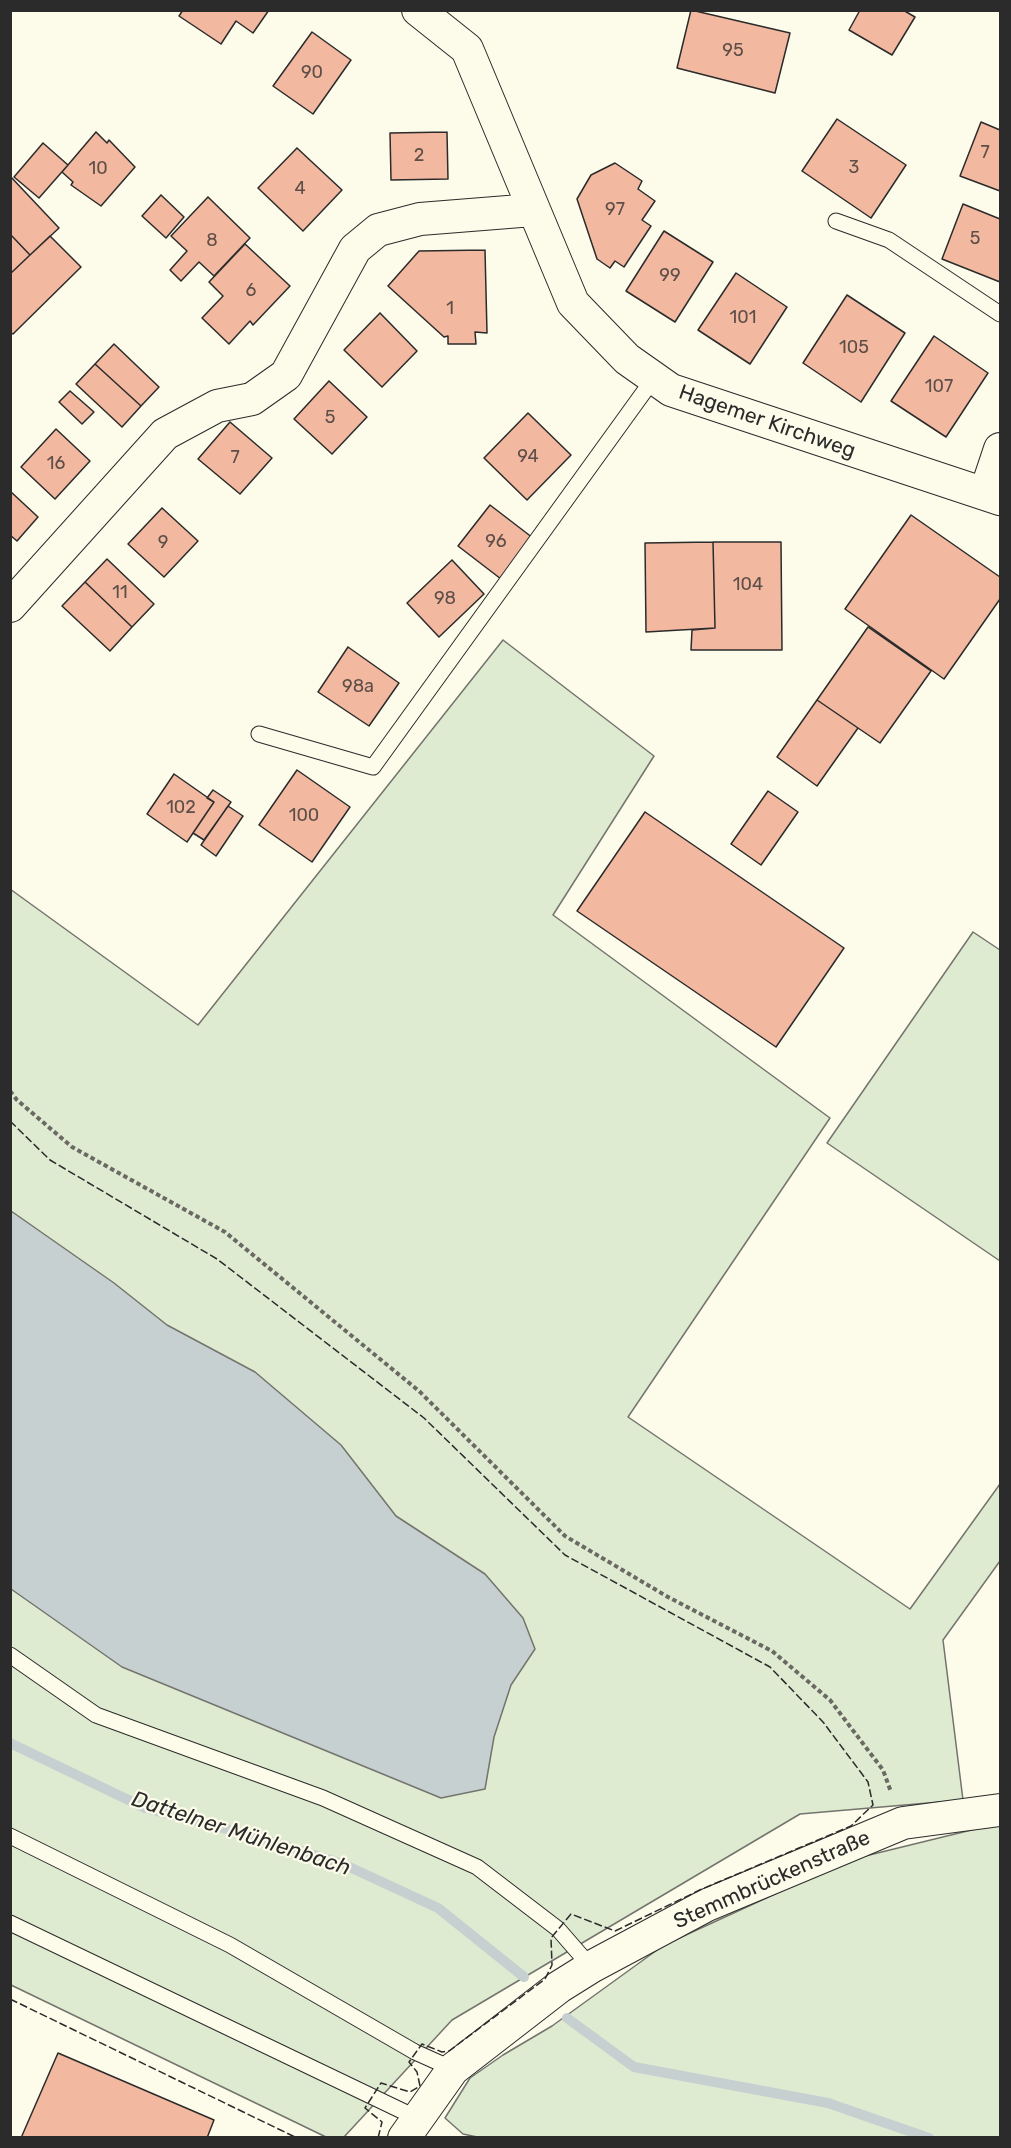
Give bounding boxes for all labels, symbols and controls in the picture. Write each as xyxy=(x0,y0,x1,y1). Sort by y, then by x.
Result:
house number: 95 xyxy=(722,40,744,62)
house number: 90 xyxy=(301,62,323,84)
house number: 7 xyxy=(980,142,990,164)
house number: 2 xyxy=(414,145,424,167)
house number: 3 xyxy=(849,157,859,179)
house number: 10 xyxy=(88,158,108,180)
house number: 4 xyxy=(294,178,306,200)
house number: 97 xyxy=(605,199,625,221)
house number: 5 xyxy=(970,228,980,250)
house number: 8 xyxy=(206,230,218,252)
house number: 99 xyxy=(659,265,681,287)
house number: 6 xyxy=(246,280,256,302)
house number: 1 xyxy=(446,298,454,320)
house number: 101 xyxy=(730,307,756,329)
house number: 105 xyxy=(839,337,869,359)
house number: 107 xyxy=(925,376,953,398)
street label: Hagemer Kirchweg xyxy=(675,380,859,464)
house number: 5 xyxy=(325,407,335,429)
house number: 94 xyxy=(517,446,539,468)
house number: 7 xyxy=(230,447,240,469)
house number: 16 xyxy=(47,453,65,475)
house number: 96 xyxy=(485,531,507,553)
house number: 9 xyxy=(158,532,168,554)
house number: 104 xyxy=(733,574,763,596)
house number: 11 xyxy=(112,582,128,604)
house number: 98 xyxy=(434,588,456,610)
house number: 98a xyxy=(342,676,374,698)
house number: 102 xyxy=(166,797,196,819)
house number: 100 xyxy=(289,805,319,827)
water label: Dattelner Mühlenbach xyxy=(128,1786,354,1882)
street label: Stemmbrückenstraße xyxy=(670,1825,874,1935)

